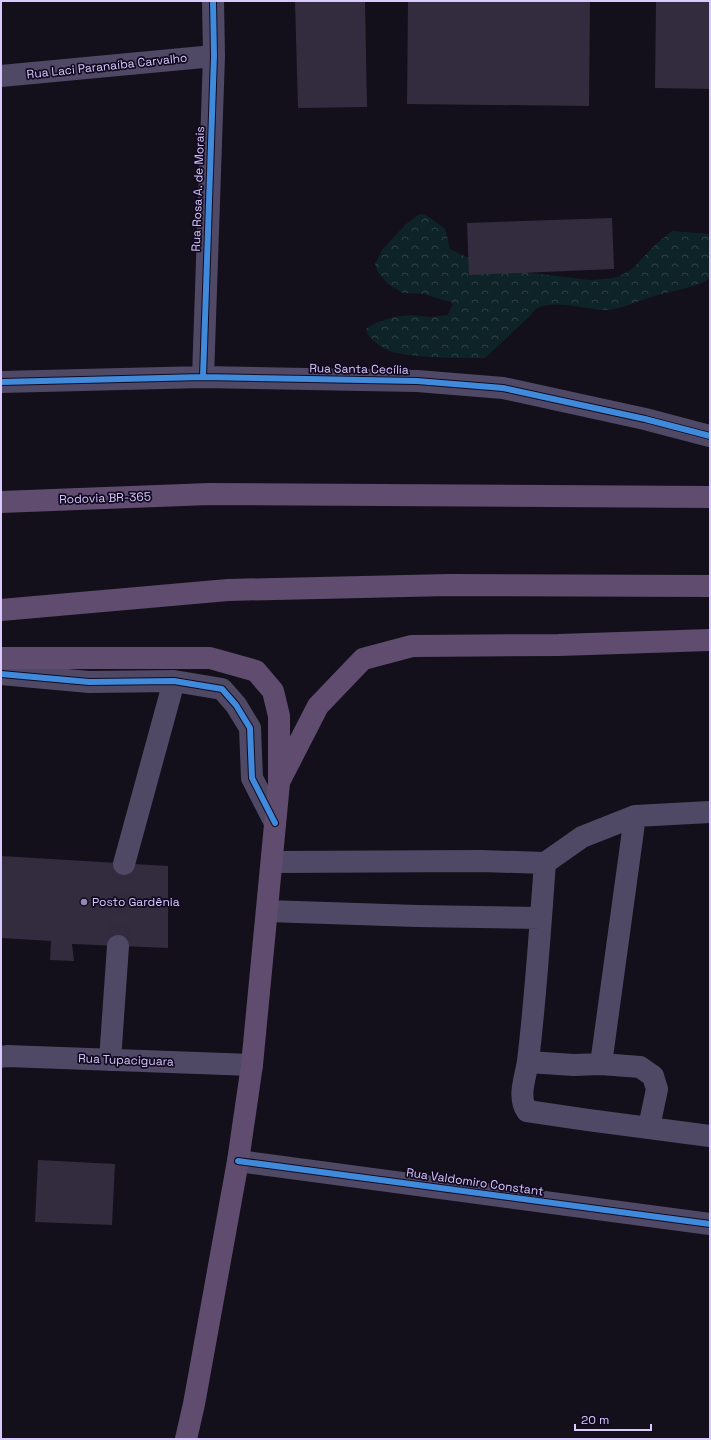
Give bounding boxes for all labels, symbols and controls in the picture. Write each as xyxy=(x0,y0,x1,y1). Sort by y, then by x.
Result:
street label: Rua Laci Paranaíba Carvalho xyxy=(26,50,188,82)
street label: Rua Rosa A. de Morais xyxy=(188,126,208,252)
street label: Rua Santa Cecília xyxy=(309,360,409,378)
street label: Rodovia BR-365 xyxy=(59,488,151,508)
place label: Posto Gardênia xyxy=(92,894,180,910)
marker: Posto Gardênia xyxy=(79,897,89,907)
street label: Rua Tupaciguara xyxy=(78,1050,174,1070)
street label: Rua Valdomiro Constant xyxy=(405,1164,545,1200)
scale bar xyxy=(575,1406,651,1432)
text: 20 m xyxy=(581,1412,609,1428)

